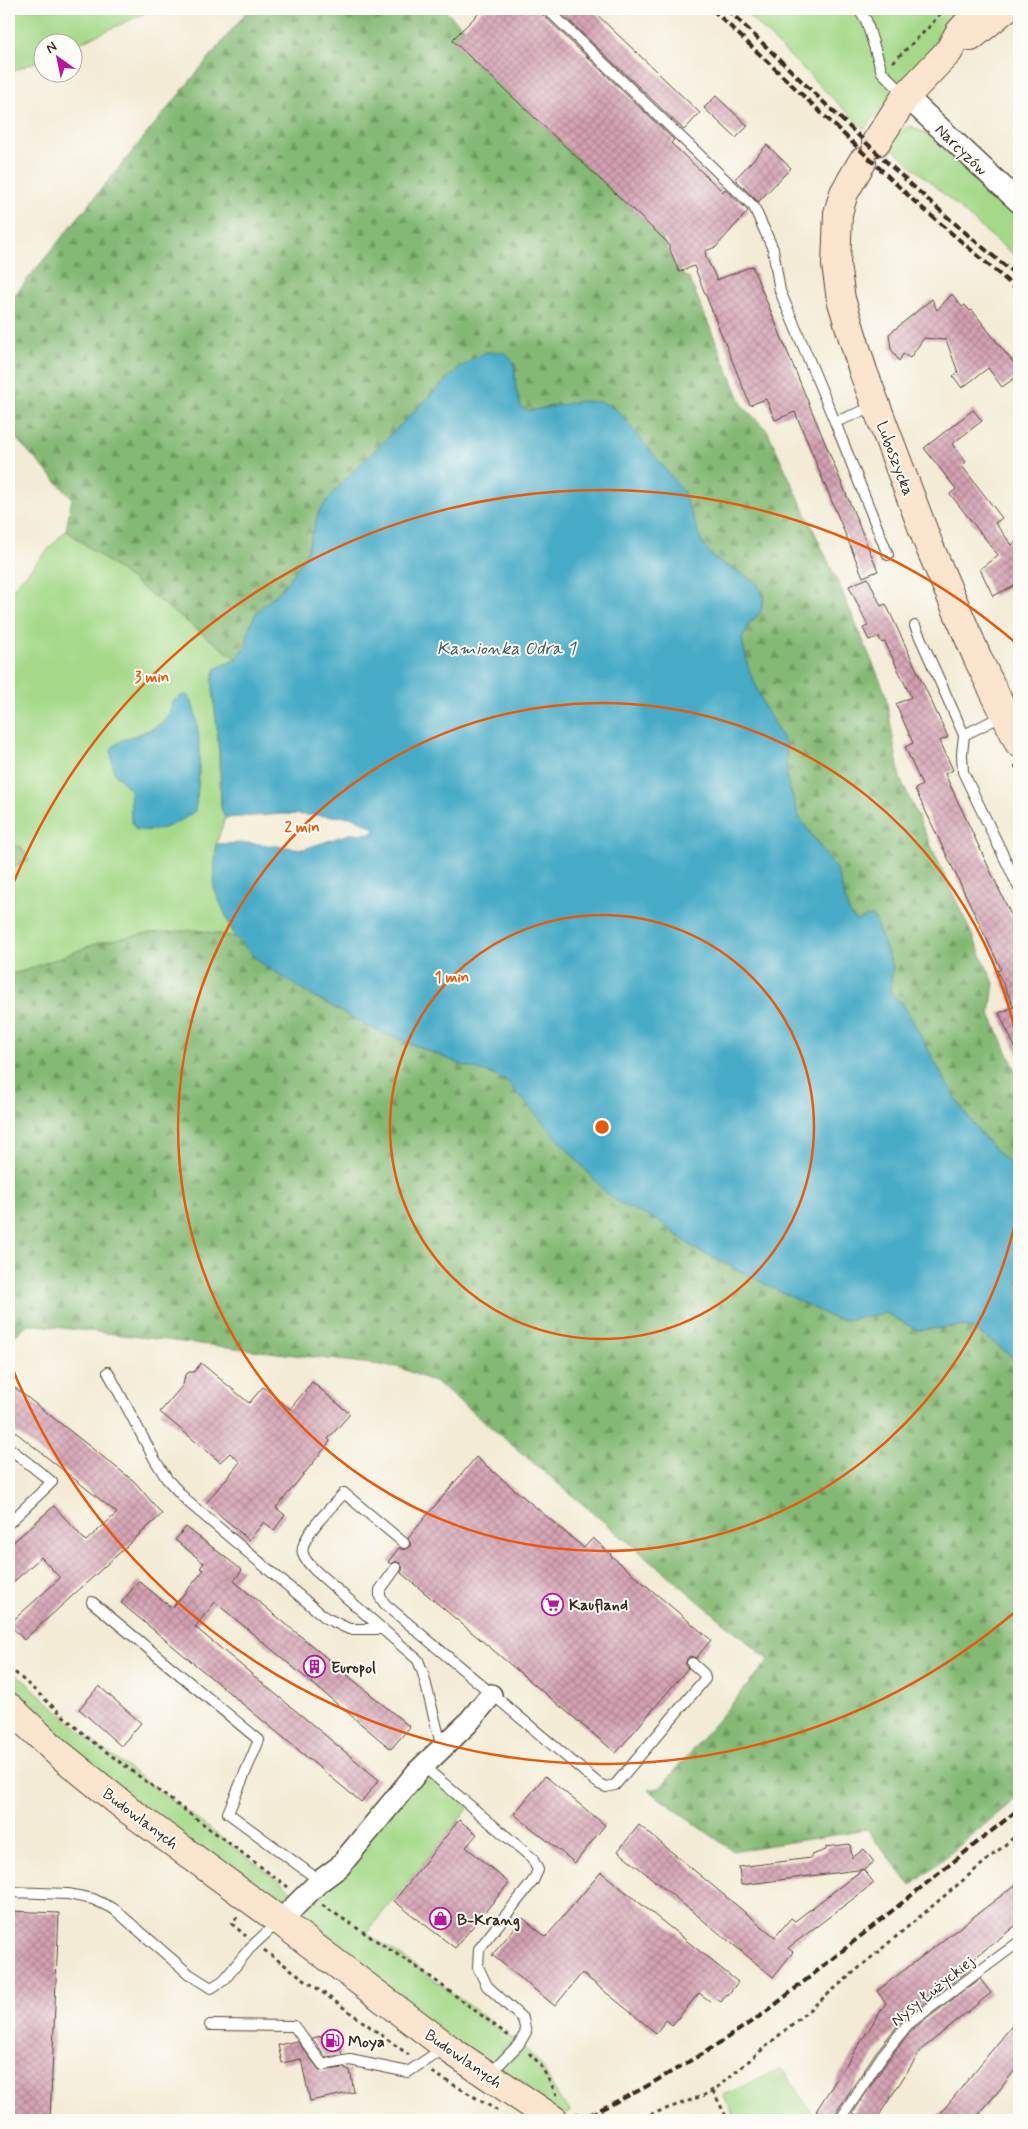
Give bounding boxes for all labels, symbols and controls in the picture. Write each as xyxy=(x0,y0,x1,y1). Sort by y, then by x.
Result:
north arrow xyxy=(32,32,82,82)
text: N xyxy=(43,38,60,58)
street label: Narcyzów xyxy=(930,120,992,181)
street label: Luboszycka xyxy=(871,418,918,499)
water label: Kamionka Odra 1 xyxy=(437,637,577,661)
text: 3 min xyxy=(135,668,169,688)
text: 2 min xyxy=(284,818,320,838)
text: 1 min xyxy=(435,968,469,988)
centre of rings xyxy=(593,1118,611,1136)
supermarket icon: Kaufland xyxy=(541,1592,565,1616)
place label: Kaufland xyxy=(569,1595,628,1616)
building icon: Europol xyxy=(303,1655,327,1679)
place label: Europol xyxy=(331,1658,376,1679)
street label: Budowlanych xyxy=(98,1784,182,1855)
shop icon: B-Krang xyxy=(429,1907,453,1931)
place label: B-Krang xyxy=(457,1910,520,1932)
street label: Nysy Łużyckiej xyxy=(887,1951,979,2031)
street label: Budowlanych xyxy=(420,2025,506,2094)
fuel station icon: Moya xyxy=(320,2029,344,2053)
place label: Moya xyxy=(348,2032,385,2053)

